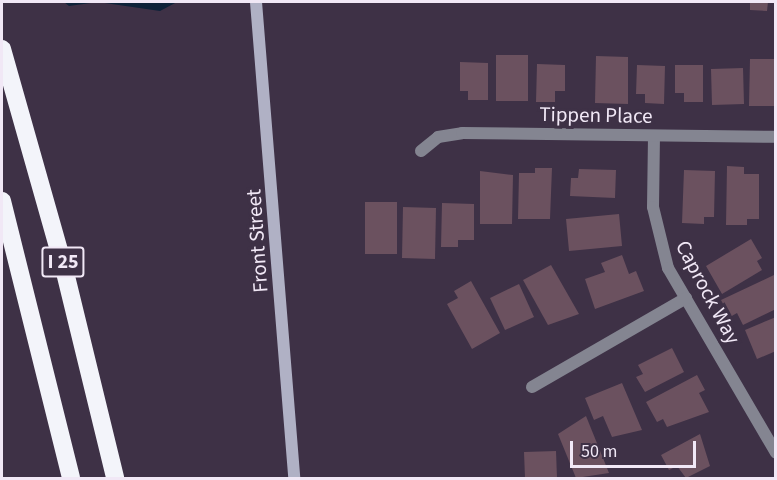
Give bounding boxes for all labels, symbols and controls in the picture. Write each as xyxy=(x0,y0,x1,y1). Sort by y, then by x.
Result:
street label: Tippen Place xyxy=(539,101,653,129)
street label: Front Street xyxy=(241,188,273,294)
street label: Caprock Way xyxy=(670,236,746,348)
road number: I 25 xyxy=(40,245,86,279)
scale bar xyxy=(573,429,699,467)
text: 50 m xyxy=(581,439,617,464)

